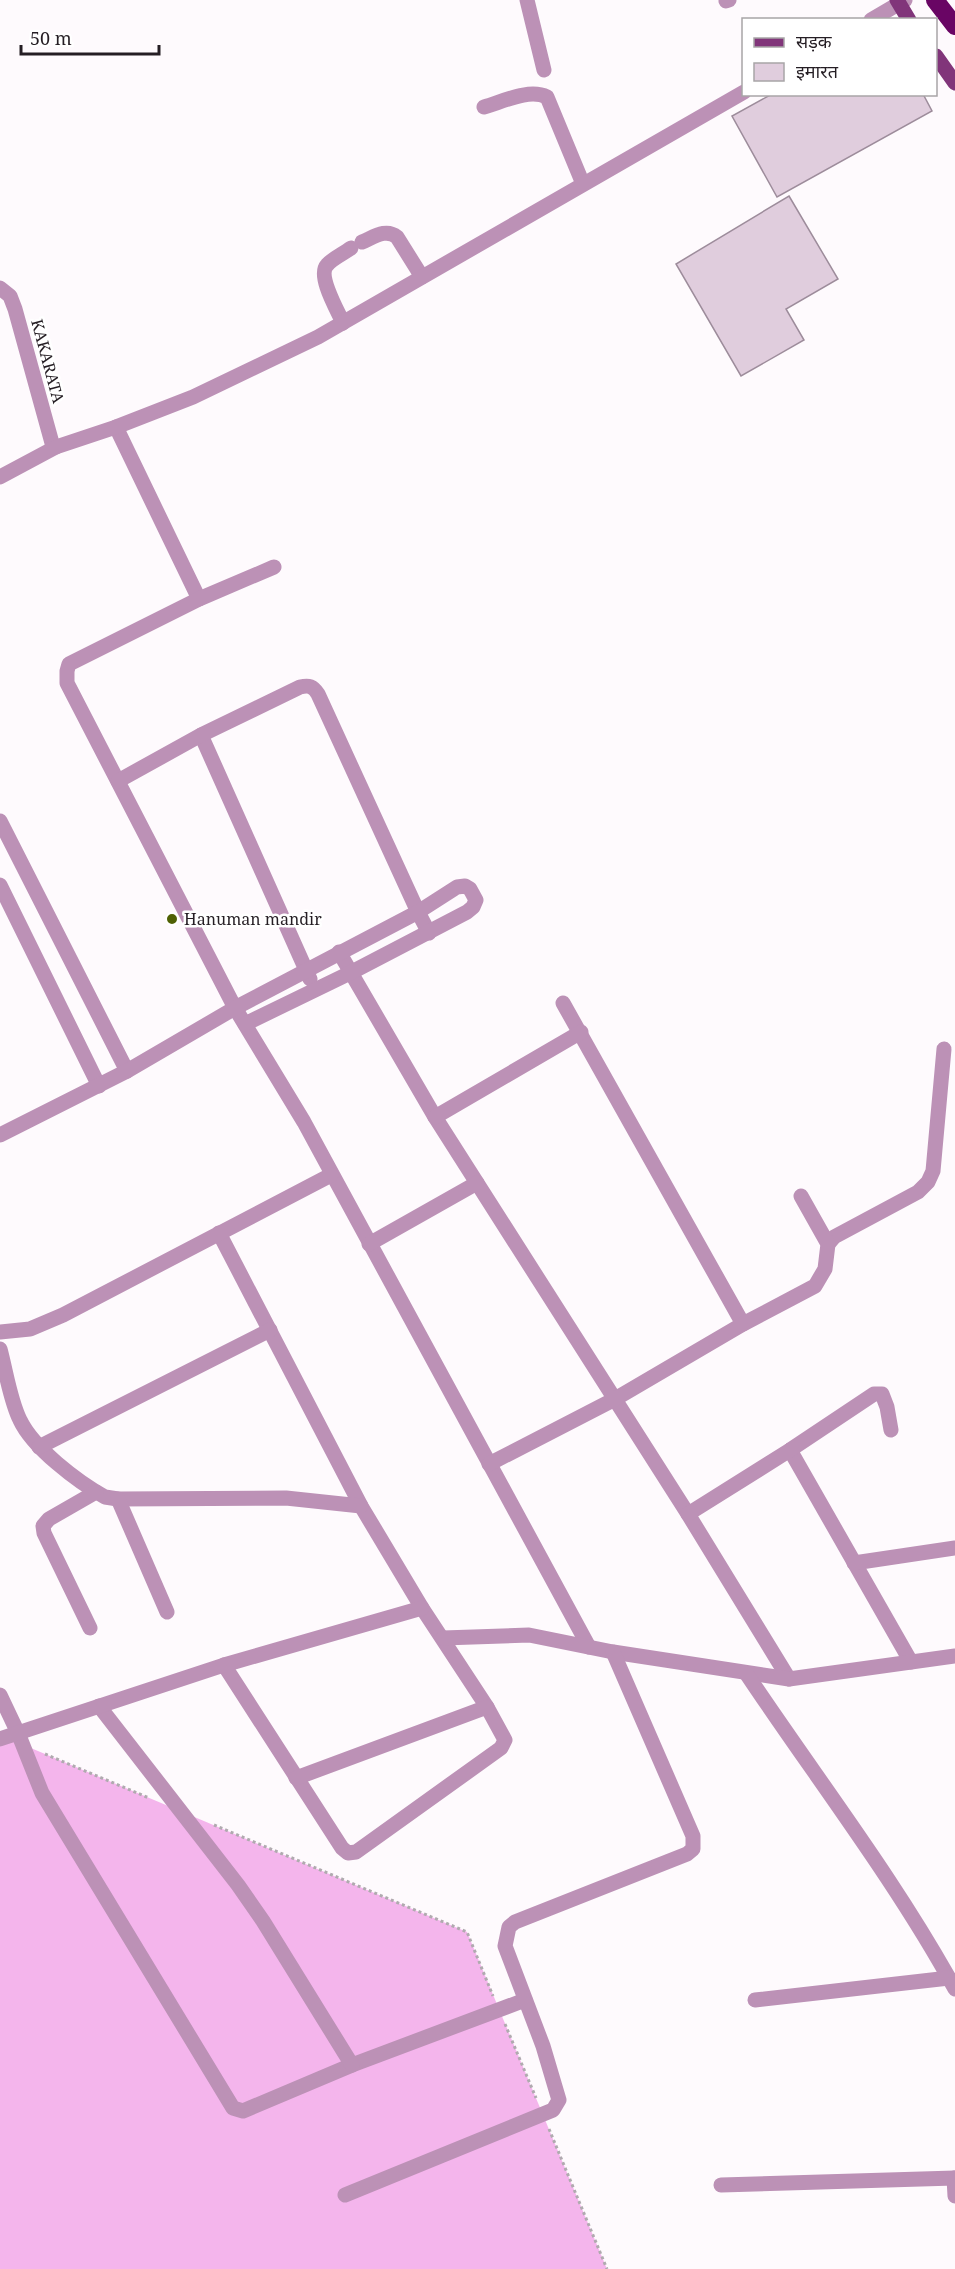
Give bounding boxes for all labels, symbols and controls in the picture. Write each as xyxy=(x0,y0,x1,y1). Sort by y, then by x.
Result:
scale bar xyxy=(21,18,159,56)
legend xyxy=(742,18,937,96)
text: 50 m xyxy=(30,26,72,50)
text: सड़क xyxy=(796,29,833,53)
text: इमारत xyxy=(796,59,839,83)
street label: KAKARATA xyxy=(26,317,70,406)
place label: Hanuman mandir xyxy=(184,908,322,930)
marker: Hanuman mandir xyxy=(165,912,179,926)

